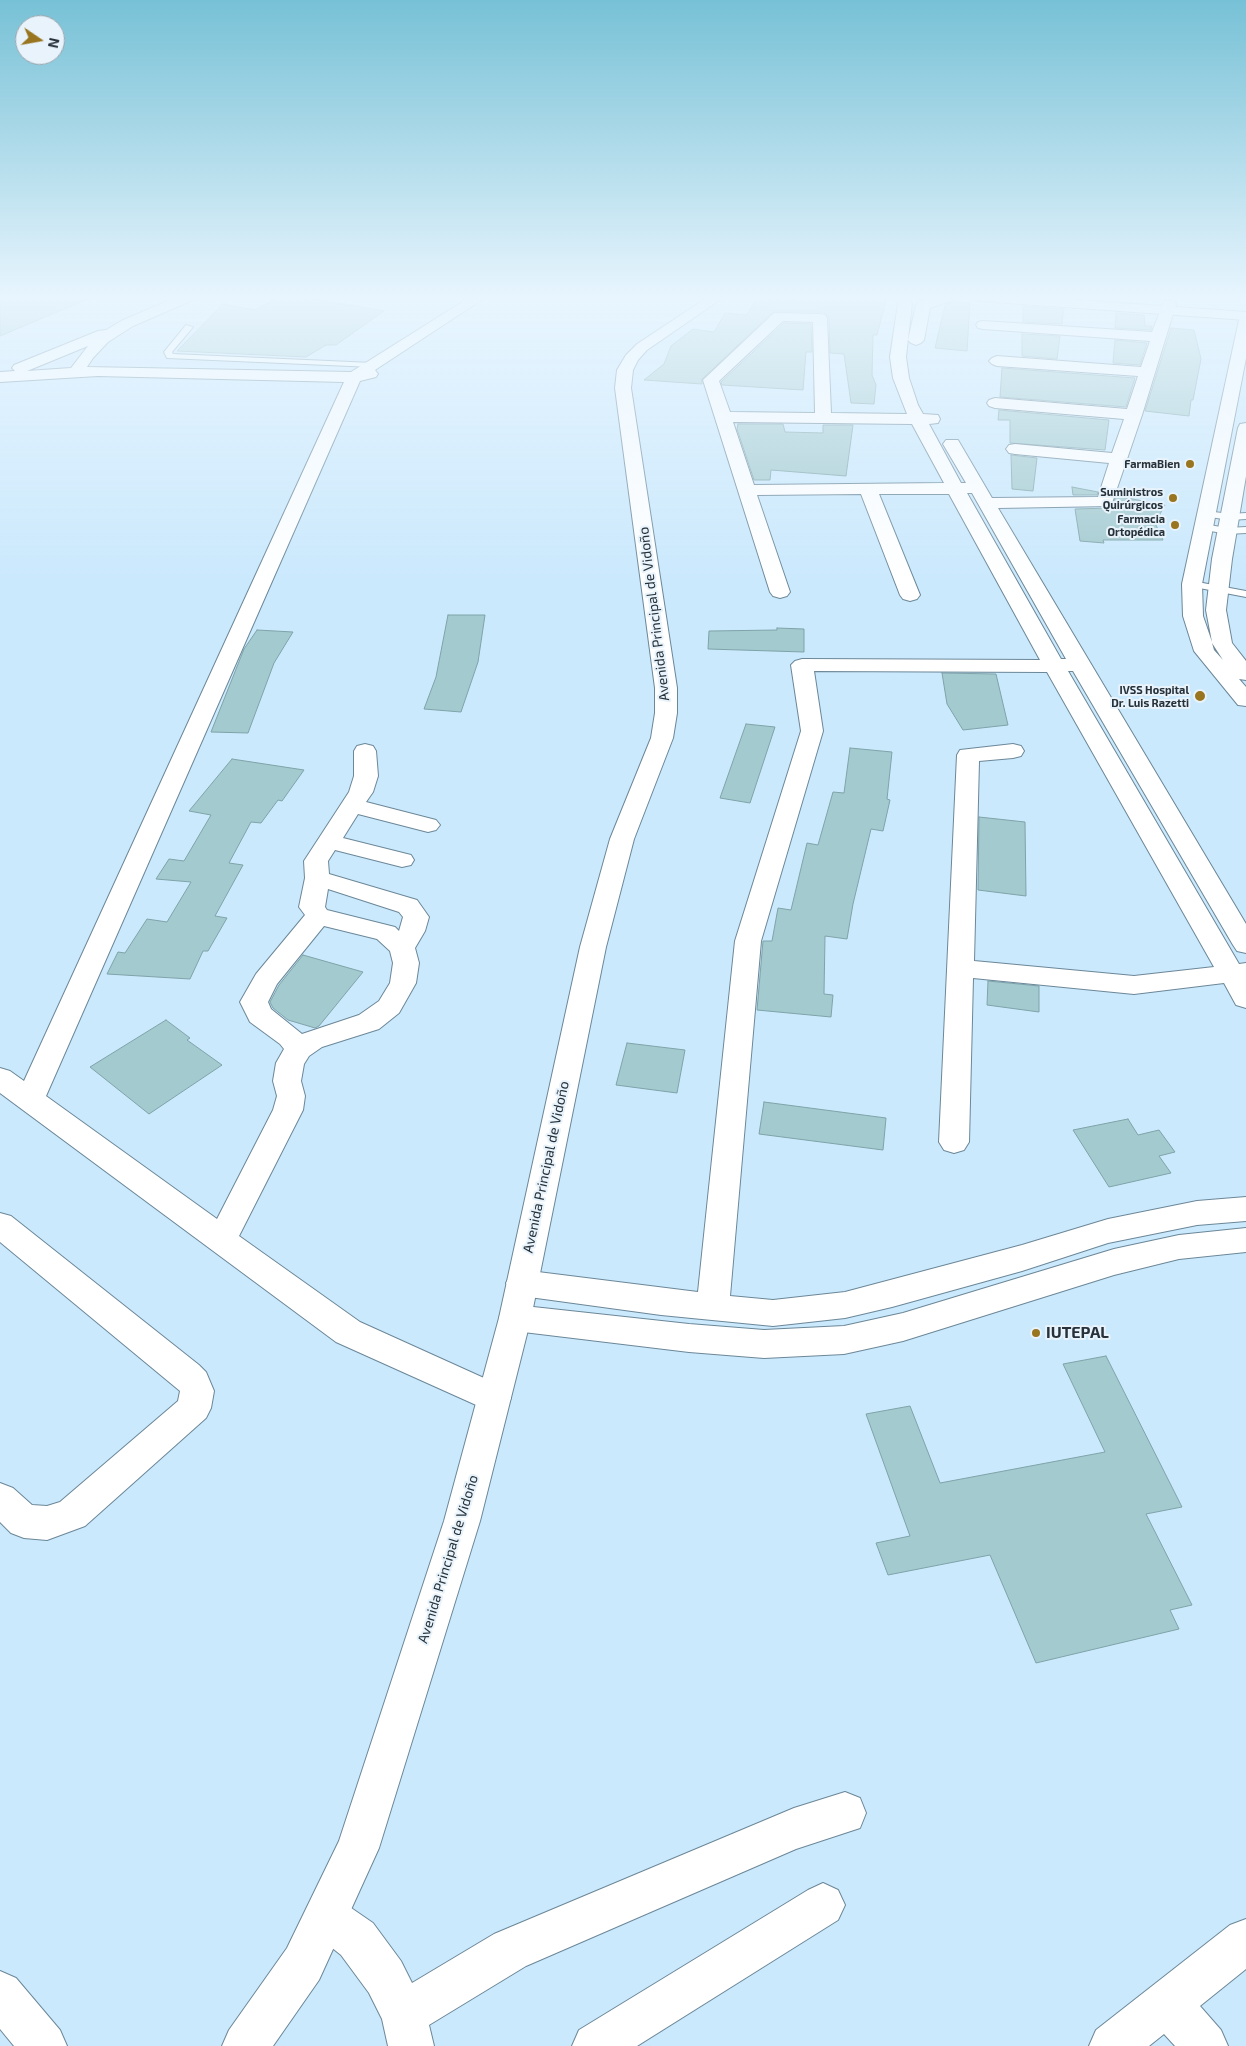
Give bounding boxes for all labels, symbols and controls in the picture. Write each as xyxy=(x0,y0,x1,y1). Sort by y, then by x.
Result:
north arrow xyxy=(15,15,65,65)
text: N xyxy=(45,36,64,50)
place label: FarmaBien xyxy=(1124,457,1180,471)
marker: FarmaBien xyxy=(1184,458,1196,470)
place label: Suministros Quirúrgicos xyxy=(1100,485,1163,511)
marker: Suministros Quirúrgicos xyxy=(1167,492,1179,504)
place label: Farmacia Ortopédica xyxy=(1107,512,1165,538)
marker: Farmacia Ortopédica xyxy=(1169,519,1181,531)
street label: Avenida Principal de Vidoño xyxy=(635,526,673,702)
place label: IVSS Hospital Dr. Luis Razetti xyxy=(1111,683,1189,709)
marker: IVSS Hospital Dr. Luis Razetti xyxy=(1193,689,1207,703)
street label: Avenida Principal de Vidoño xyxy=(520,1080,572,1254)
place label: IUTEPAL xyxy=(1046,1323,1109,1343)
marker: IUTEPAL xyxy=(1030,1327,1042,1339)
street label: Avenida Principal de Vidoño xyxy=(414,1473,482,1645)

